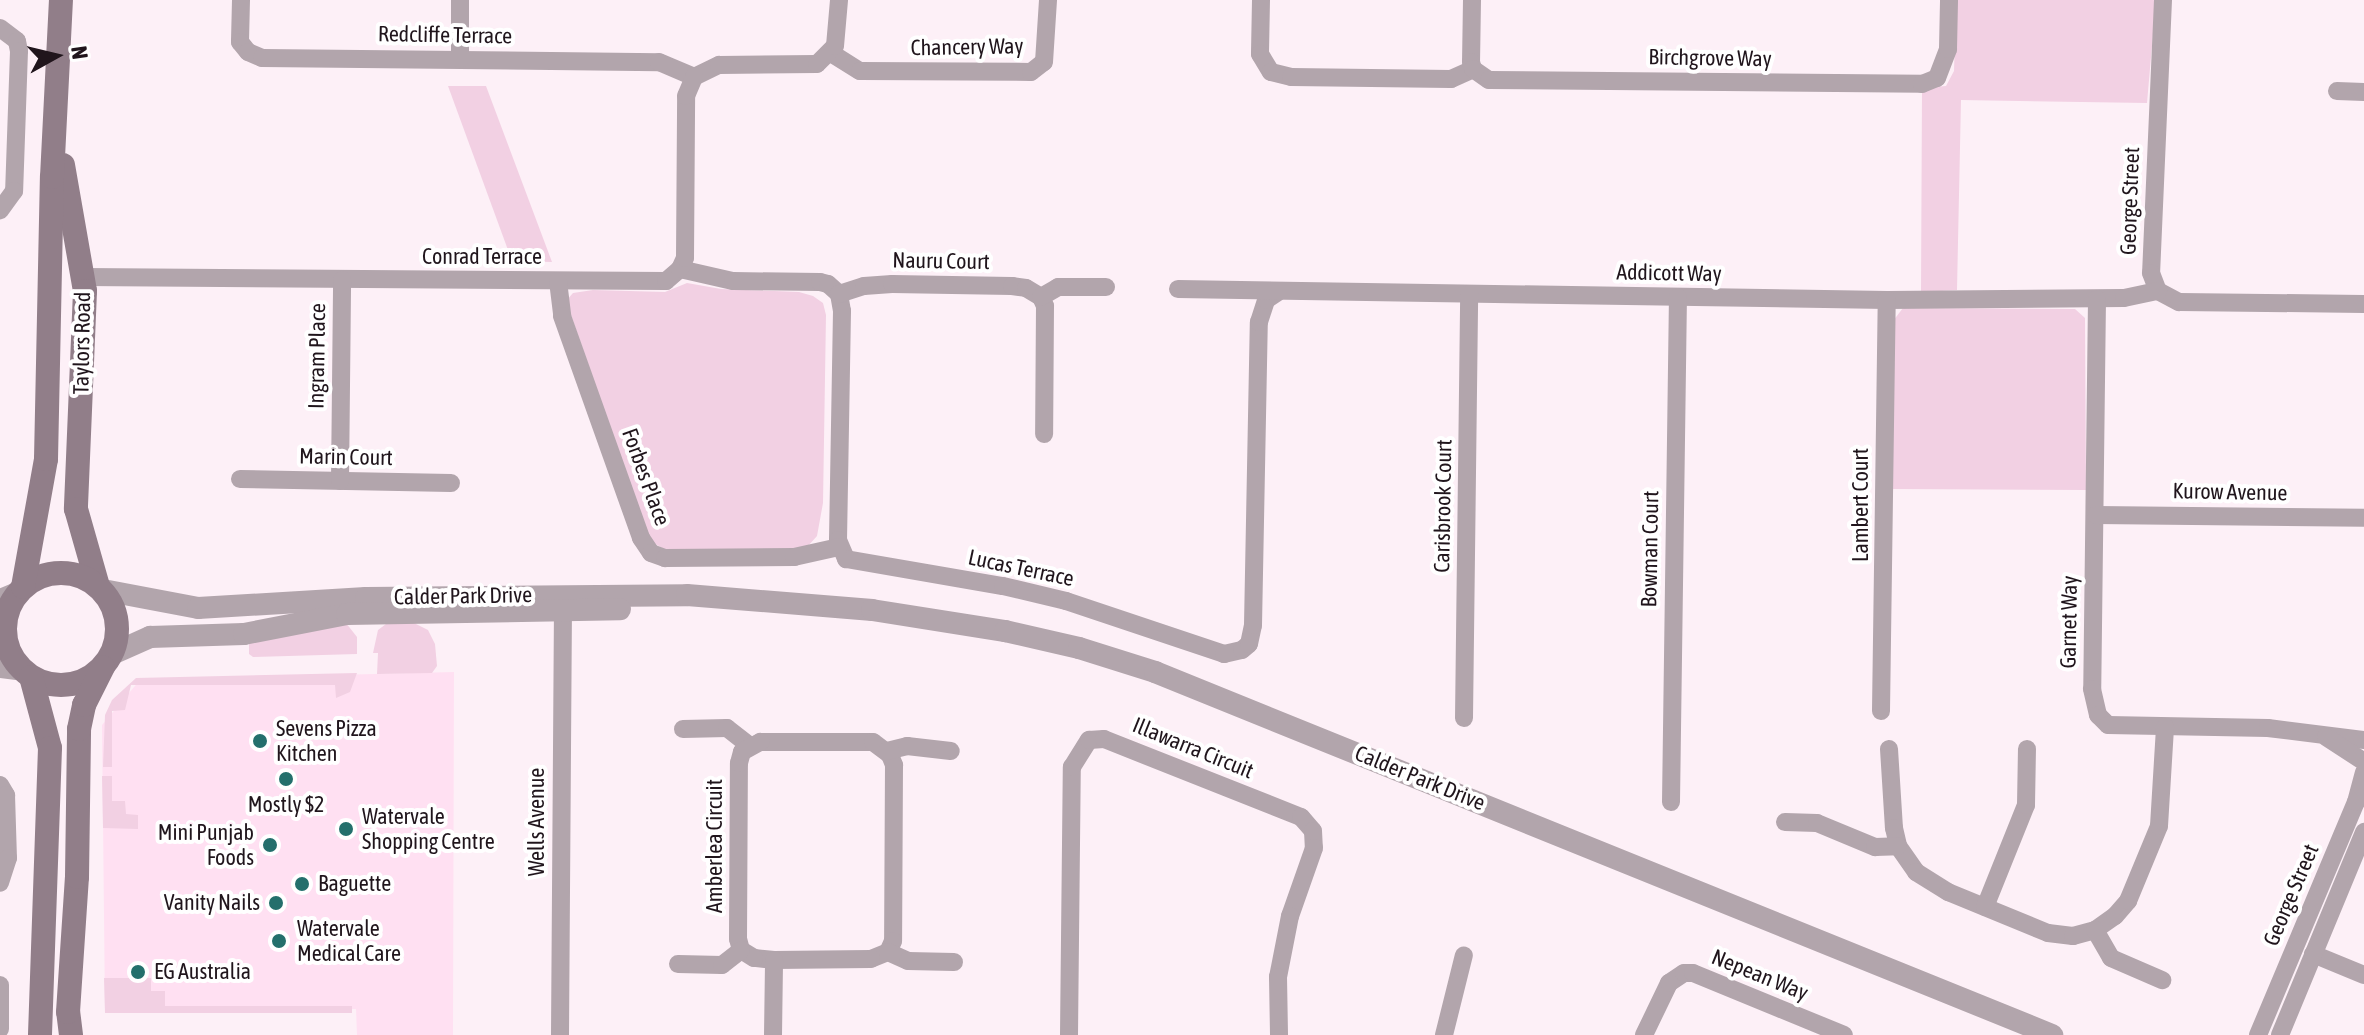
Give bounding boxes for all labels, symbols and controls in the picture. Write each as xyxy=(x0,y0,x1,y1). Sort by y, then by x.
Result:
north arrow xyxy=(16,16,96,96)
street label: Redcliffe Terrace xyxy=(378,21,512,49)
street label: Chancery Way xyxy=(910,33,1024,61)
text: N xyxy=(66,44,94,61)
street label: Birchgrove Way xyxy=(1648,44,1772,72)
street label: George Street xyxy=(2115,147,2145,255)
street label: Conrad Terrace xyxy=(422,244,542,270)
street label: Nauru Court xyxy=(892,247,990,275)
street label: Addicott Way xyxy=(1616,259,1722,287)
street label: Taylors Road xyxy=(68,291,96,395)
street label: Ingram Place xyxy=(303,303,331,409)
street label: Forbes Place xyxy=(616,425,676,529)
street label: Carisbrook Court xyxy=(1429,439,1457,573)
street label: Marin Court xyxy=(299,443,393,471)
street label: Lambert Court xyxy=(1848,448,1874,562)
street label: Kurow Avenue xyxy=(2172,478,2288,506)
street label: Bowman Court xyxy=(1636,490,1664,608)
street label: Lucas Terrace xyxy=(966,544,1076,592)
street label: Garnet Way xyxy=(2055,575,2083,669)
street label: Calder Park Drive xyxy=(394,582,532,610)
street label: Illawarra Circuit xyxy=(1129,712,1257,784)
place label: Sevens Pizza Kitchen xyxy=(276,715,377,766)
marker: Sevens Pizza Kitchen xyxy=(251,732,269,750)
street label: Calder Park Drive xyxy=(1351,740,1489,816)
street label: Wells Avenue xyxy=(524,768,550,876)
marker: Mostly $2 xyxy=(277,770,295,788)
street label: Amberlea Circuit xyxy=(702,779,728,913)
place label: Mostly $2 xyxy=(248,792,324,818)
place label: Watervale Shopping Centre xyxy=(362,803,495,854)
place label: Mini Punjab Foods xyxy=(158,819,254,870)
marker: Watervale Shopping Centre xyxy=(337,820,355,838)
marker: Mini Punjab Foods xyxy=(261,836,279,854)
street label: George Street xyxy=(2258,840,2324,950)
place label: Baguette xyxy=(318,871,391,897)
marker: Baguette xyxy=(293,875,311,893)
place label: Vanity Nails xyxy=(164,890,260,916)
marker: Vanity Nails xyxy=(267,894,285,912)
place label: Watervale Medical Care xyxy=(297,915,401,966)
marker: Watervale Medical Care xyxy=(268,930,290,952)
street label: Nepean Way xyxy=(1708,944,1812,1006)
place label: EG Australia xyxy=(154,959,251,985)
marker: EG Australia xyxy=(129,963,147,981)

